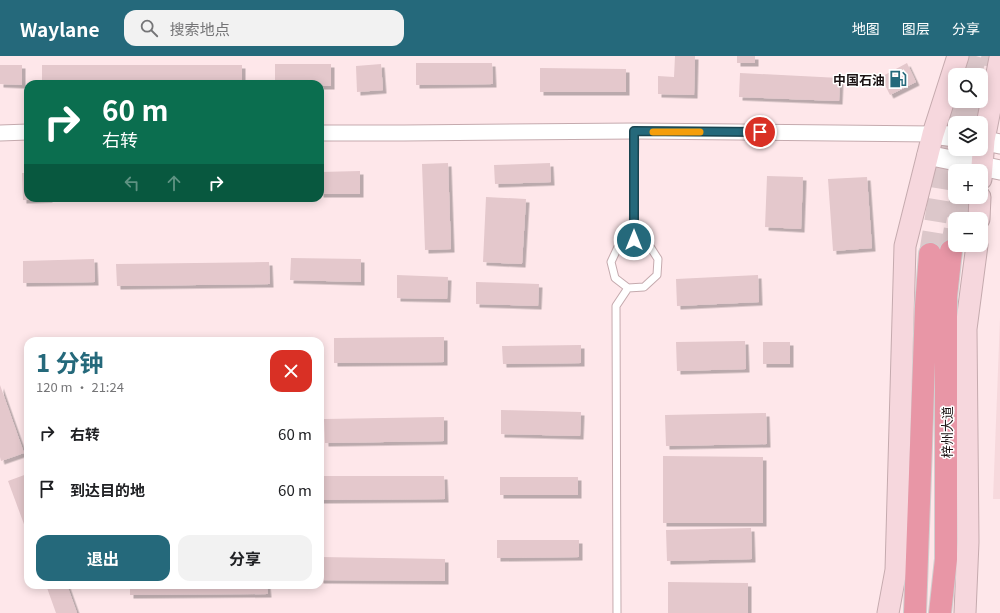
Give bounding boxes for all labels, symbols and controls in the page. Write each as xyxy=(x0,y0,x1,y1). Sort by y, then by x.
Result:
search box xyxy=(124,10,404,46)
text: Waylane xyxy=(20,15,100,42)
icon: search xyxy=(138,17,160,39)
text: 搜索地点 xyxy=(170,18,230,39)
text: 地图 xyxy=(852,18,880,38)
text: 图层 xyxy=(902,18,930,38)
text: 分享 xyxy=(952,18,980,38)
map controls xyxy=(948,68,988,252)
button: search xyxy=(948,68,988,108)
fuel station icon: 中国石油 xyxy=(888,69,908,89)
place label: 中国石油 xyxy=(833,70,885,89)
text: 60 m xyxy=(102,89,168,129)
icon: right xyxy=(36,96,88,148)
pin xyxy=(743,115,777,149)
button: layers xyxy=(948,116,988,156)
icon: arrive xyxy=(749,121,771,143)
text: 右转 xyxy=(102,126,138,152)
button: + xyxy=(948,164,988,204)
icon: left xyxy=(121,172,143,194)
icon: ahead xyxy=(163,172,185,194)
icon: right xyxy=(205,172,227,194)
button: − xyxy=(948,212,988,252)
position arrow xyxy=(613,219,655,261)
text: 1 分钟 xyxy=(36,344,104,379)
button: close xyxy=(270,350,312,392)
text: 120 m · 21:24 xyxy=(36,377,124,396)
street label: 梓州大道 xyxy=(937,406,956,458)
icon: right xyxy=(36,422,58,444)
text: 右转 xyxy=(70,423,100,444)
text: 60 m xyxy=(278,423,312,444)
icon: arrive xyxy=(36,478,58,500)
text: 到达目的地 xyxy=(70,479,145,500)
text: 60 m xyxy=(278,479,312,500)
button: 退出 xyxy=(36,535,170,581)
button: 分享 xyxy=(178,535,312,581)

